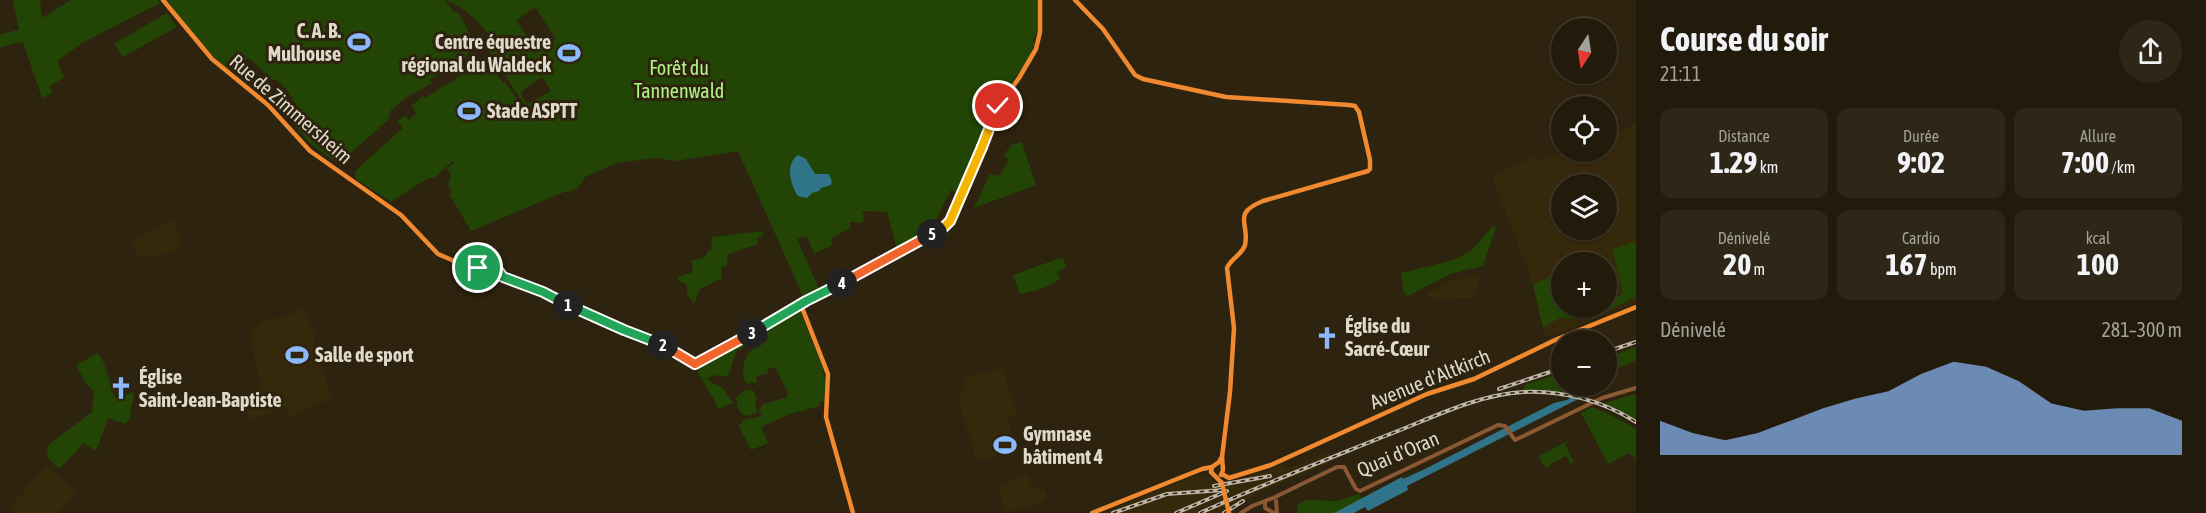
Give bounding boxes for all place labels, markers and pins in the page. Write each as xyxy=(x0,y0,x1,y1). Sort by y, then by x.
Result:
place label: C. A. B. Mulhouse xyxy=(268,19,341,65)
sports icon: C. A. B. Mulhouse xyxy=(346,29,372,55)
place label: Centre équestre régional du Waldeck xyxy=(402,30,551,76)
sports icon: Centre équestre régional du Waldeck xyxy=(556,40,582,66)
pin xyxy=(972,80,1023,131)
sports icon: Stade ASPTT xyxy=(456,98,482,124)
place label: Stade ASPTT xyxy=(487,99,578,122)
pin: 5 xyxy=(917,219,947,249)
pin xyxy=(452,242,503,293)
pin: 4 xyxy=(827,268,857,298)
pin: 1 xyxy=(553,290,583,320)
place label: Église du Sacré-Cœur xyxy=(1345,314,1430,360)
pin: 3 xyxy=(737,318,767,348)
church icon: Église du Sacré-Cœur xyxy=(1314,325,1340,351)
pin: 2 xyxy=(648,330,678,360)
sports icon: Salle de sport xyxy=(284,342,310,368)
place label: Salle de sport xyxy=(315,343,414,366)
place label: Église Saint-Jean-Baptiste xyxy=(139,365,282,411)
church icon: Église Saint-Jean-Baptiste xyxy=(108,375,134,401)
place label: Gymnase bâtiment 4 xyxy=(1023,422,1103,468)
sports icon: Gymnase bâtiment 4 xyxy=(992,432,1018,458)

